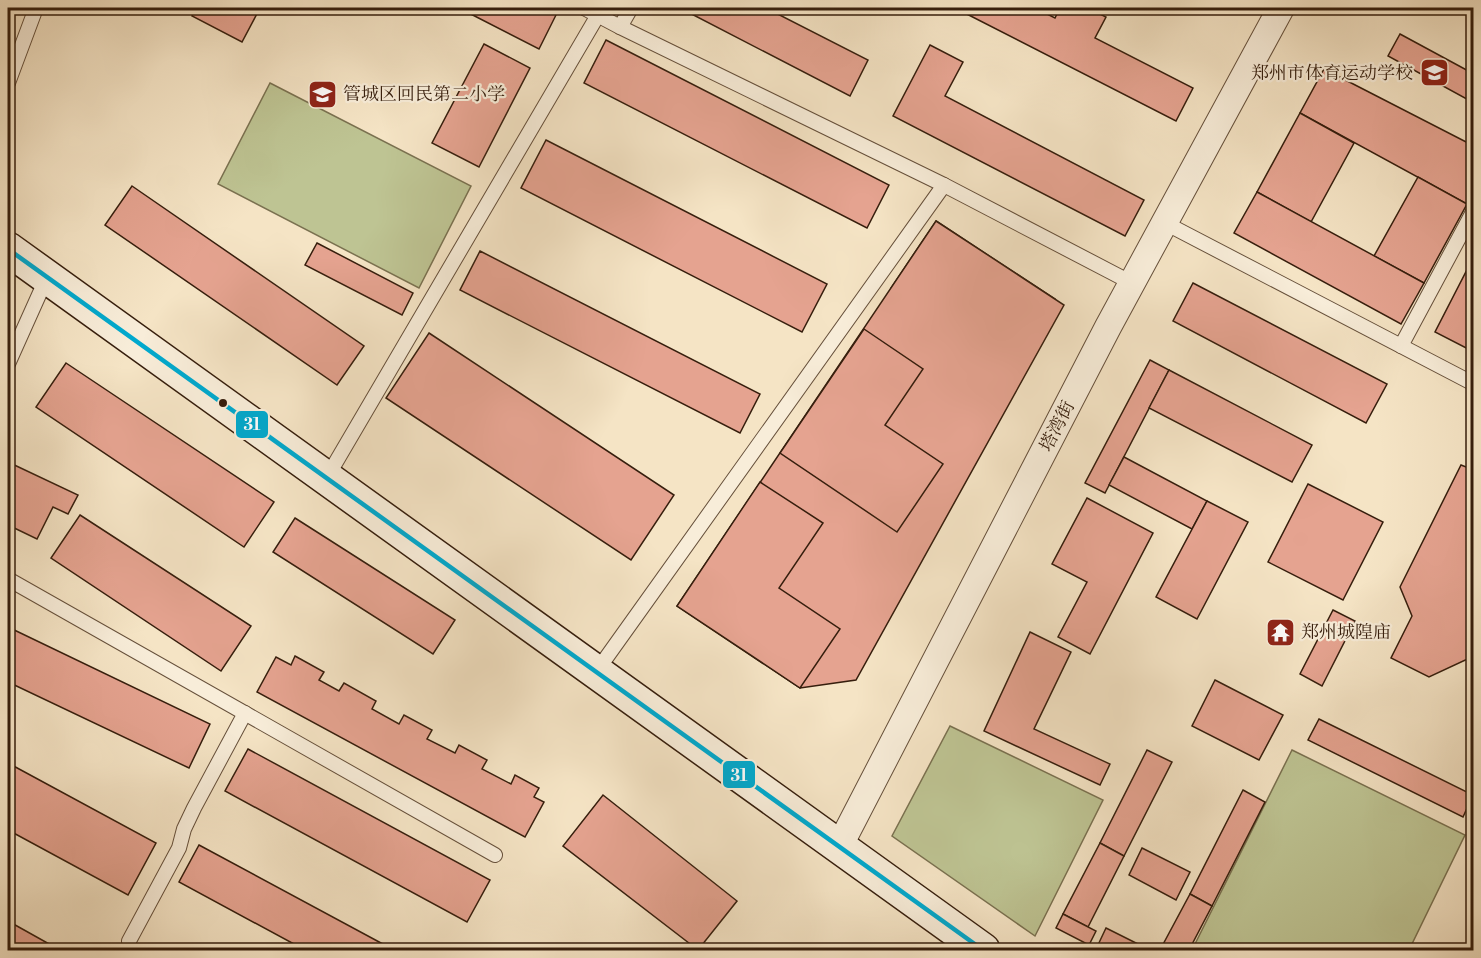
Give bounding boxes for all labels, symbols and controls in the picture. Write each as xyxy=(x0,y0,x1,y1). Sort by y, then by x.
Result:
school or university icon: 郑州市体育运动学校 xyxy=(1418,57,1450,89)
place label: 郑州市体育运动学校 xyxy=(1251,62,1413,85)
school or university icon: 管城区回民第二小学 xyxy=(306,78,338,110)
place label: 管城区回民第二小学 xyxy=(343,83,505,106)
unlabelled marker xyxy=(217,397,229,409)
street label: 塔湾街 xyxy=(1035,397,1080,456)
line badge: 31 xyxy=(235,410,269,439)
text: 31 xyxy=(244,415,261,435)
temple icon: 郑州城隍庙 xyxy=(1264,616,1296,648)
place label: 郑州城隍庙 xyxy=(1301,621,1391,644)
line badge: 31 xyxy=(722,760,756,789)
text: 31 xyxy=(731,766,748,786)

